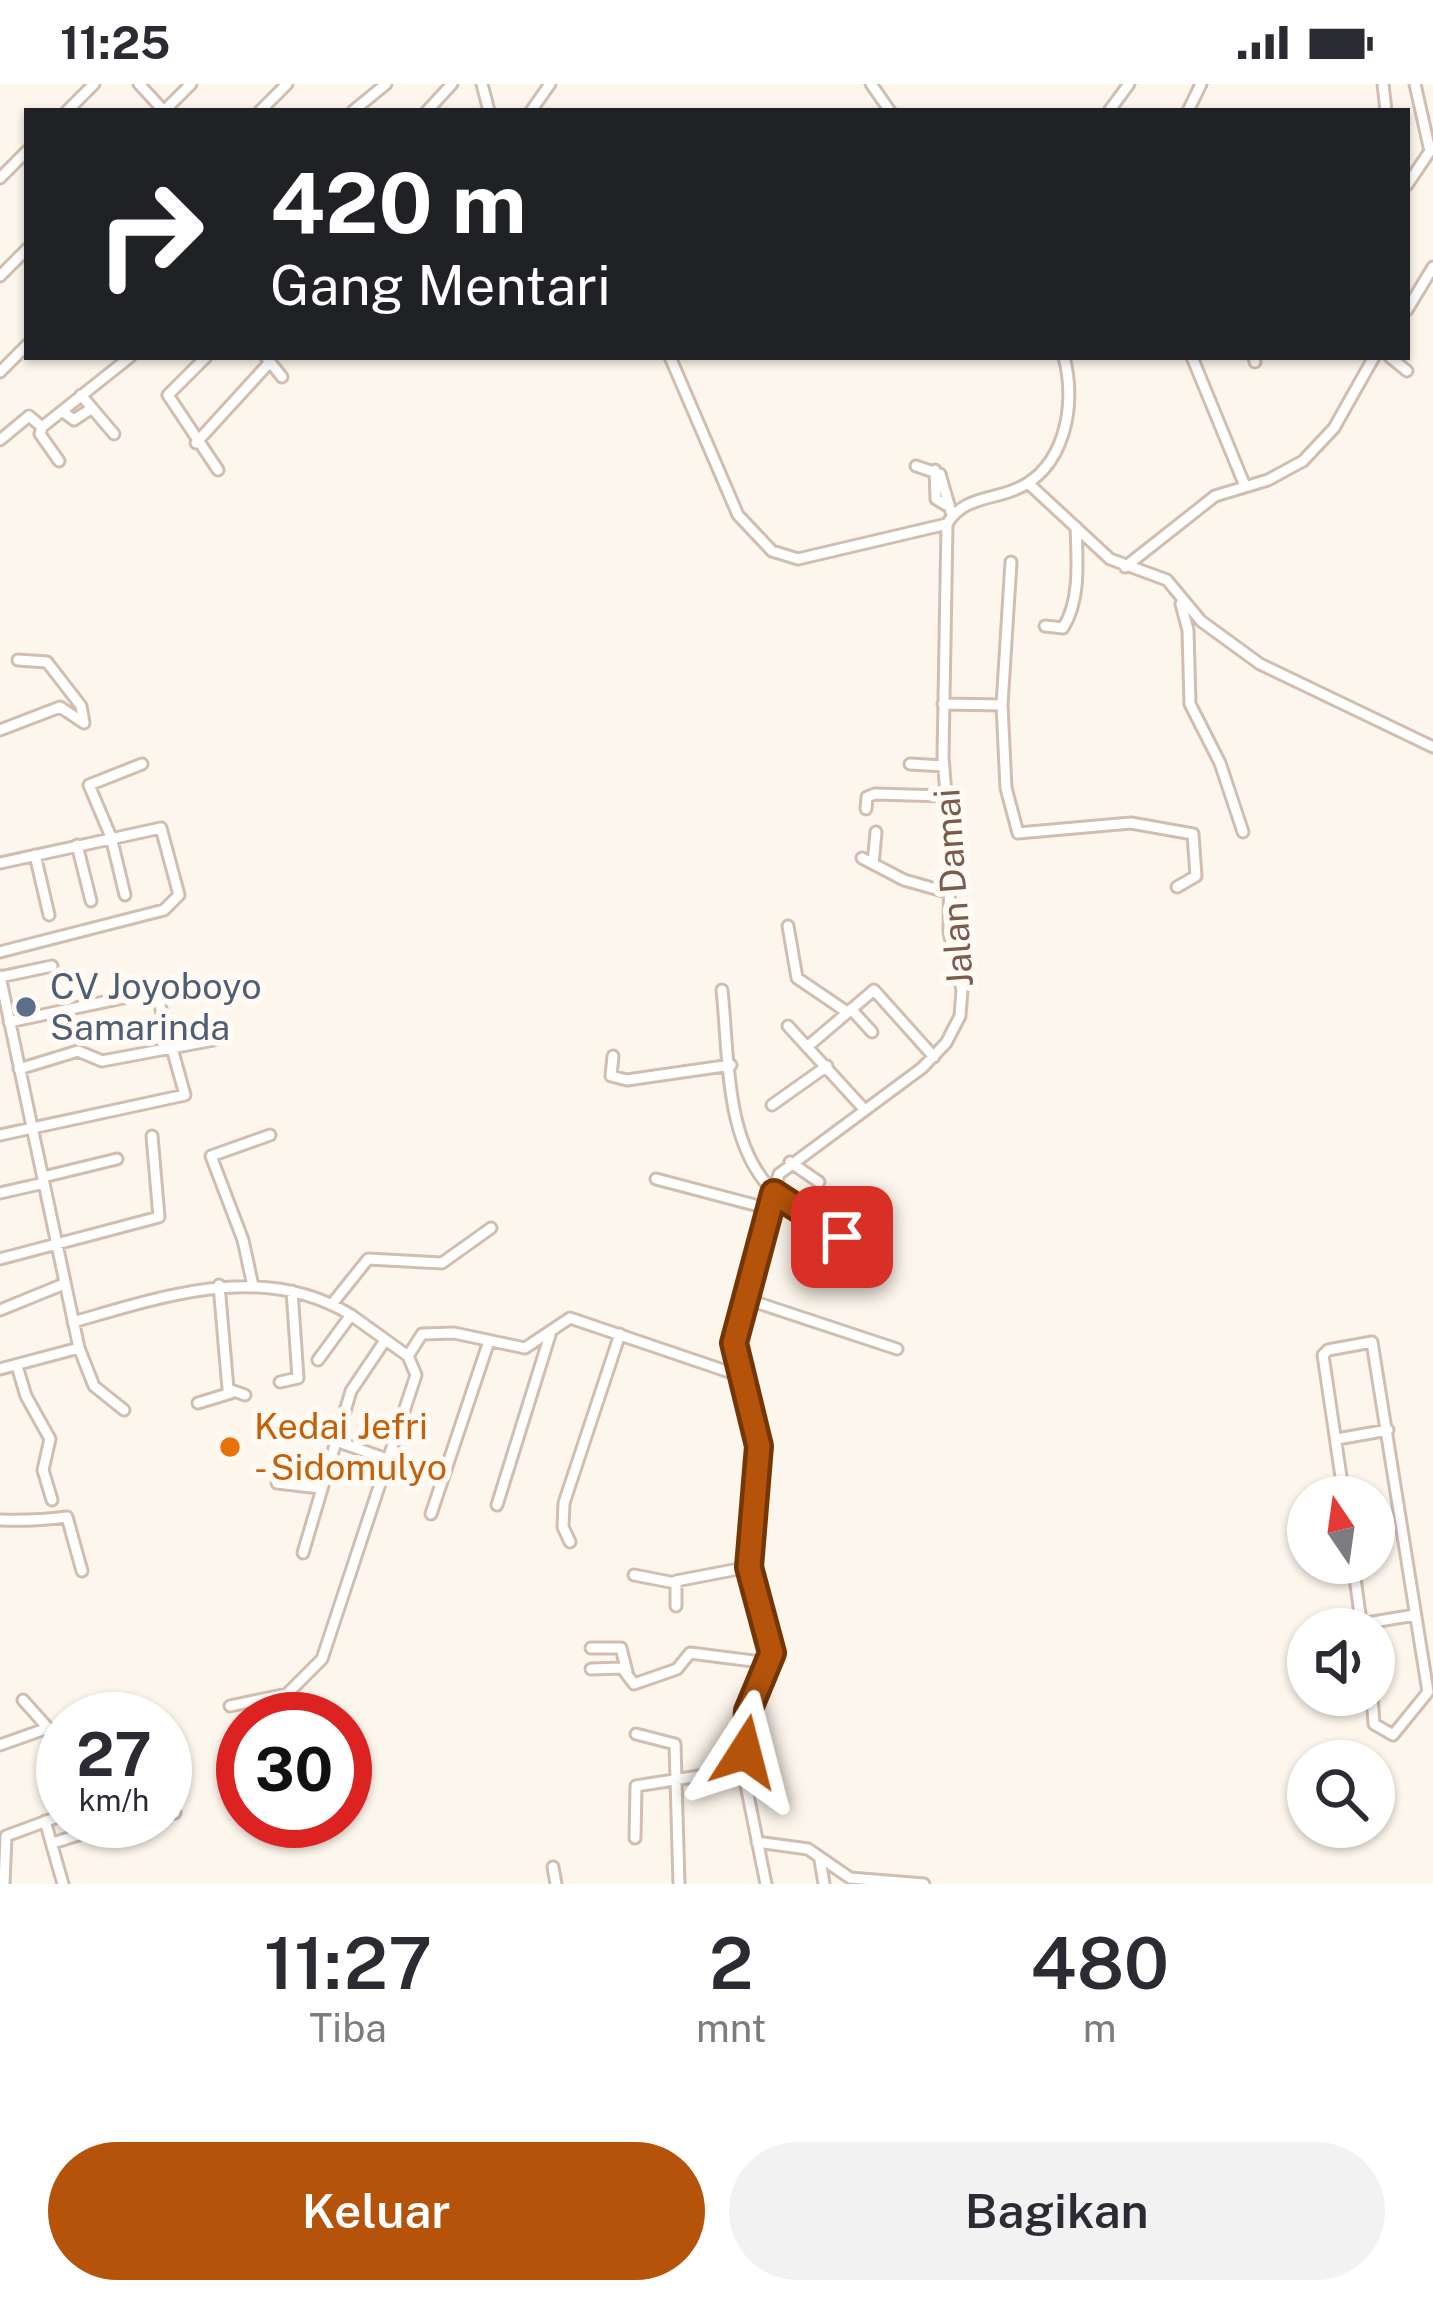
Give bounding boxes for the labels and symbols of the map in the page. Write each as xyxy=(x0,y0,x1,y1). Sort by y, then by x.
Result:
street label: Jalan Damai xyxy=(925,787,981,989)
place label: CV Joyoboyo Samarinda xyxy=(50,965,262,1048)
marker: CV Joyoboyo Samarinda xyxy=(13,994,39,1020)
pin xyxy=(791,1186,893,1288)
place label: Kedai Jefri - Sidomulyo xyxy=(254,1405,447,1488)
marker: Kedai Jefri - Sidomulyo xyxy=(217,1434,243,1460)
north arrow xyxy=(1287,1476,1395,1584)
position arrow xyxy=(682,1689,808,1815)
speed limit sign: 30 xyxy=(216,1692,372,1848)

